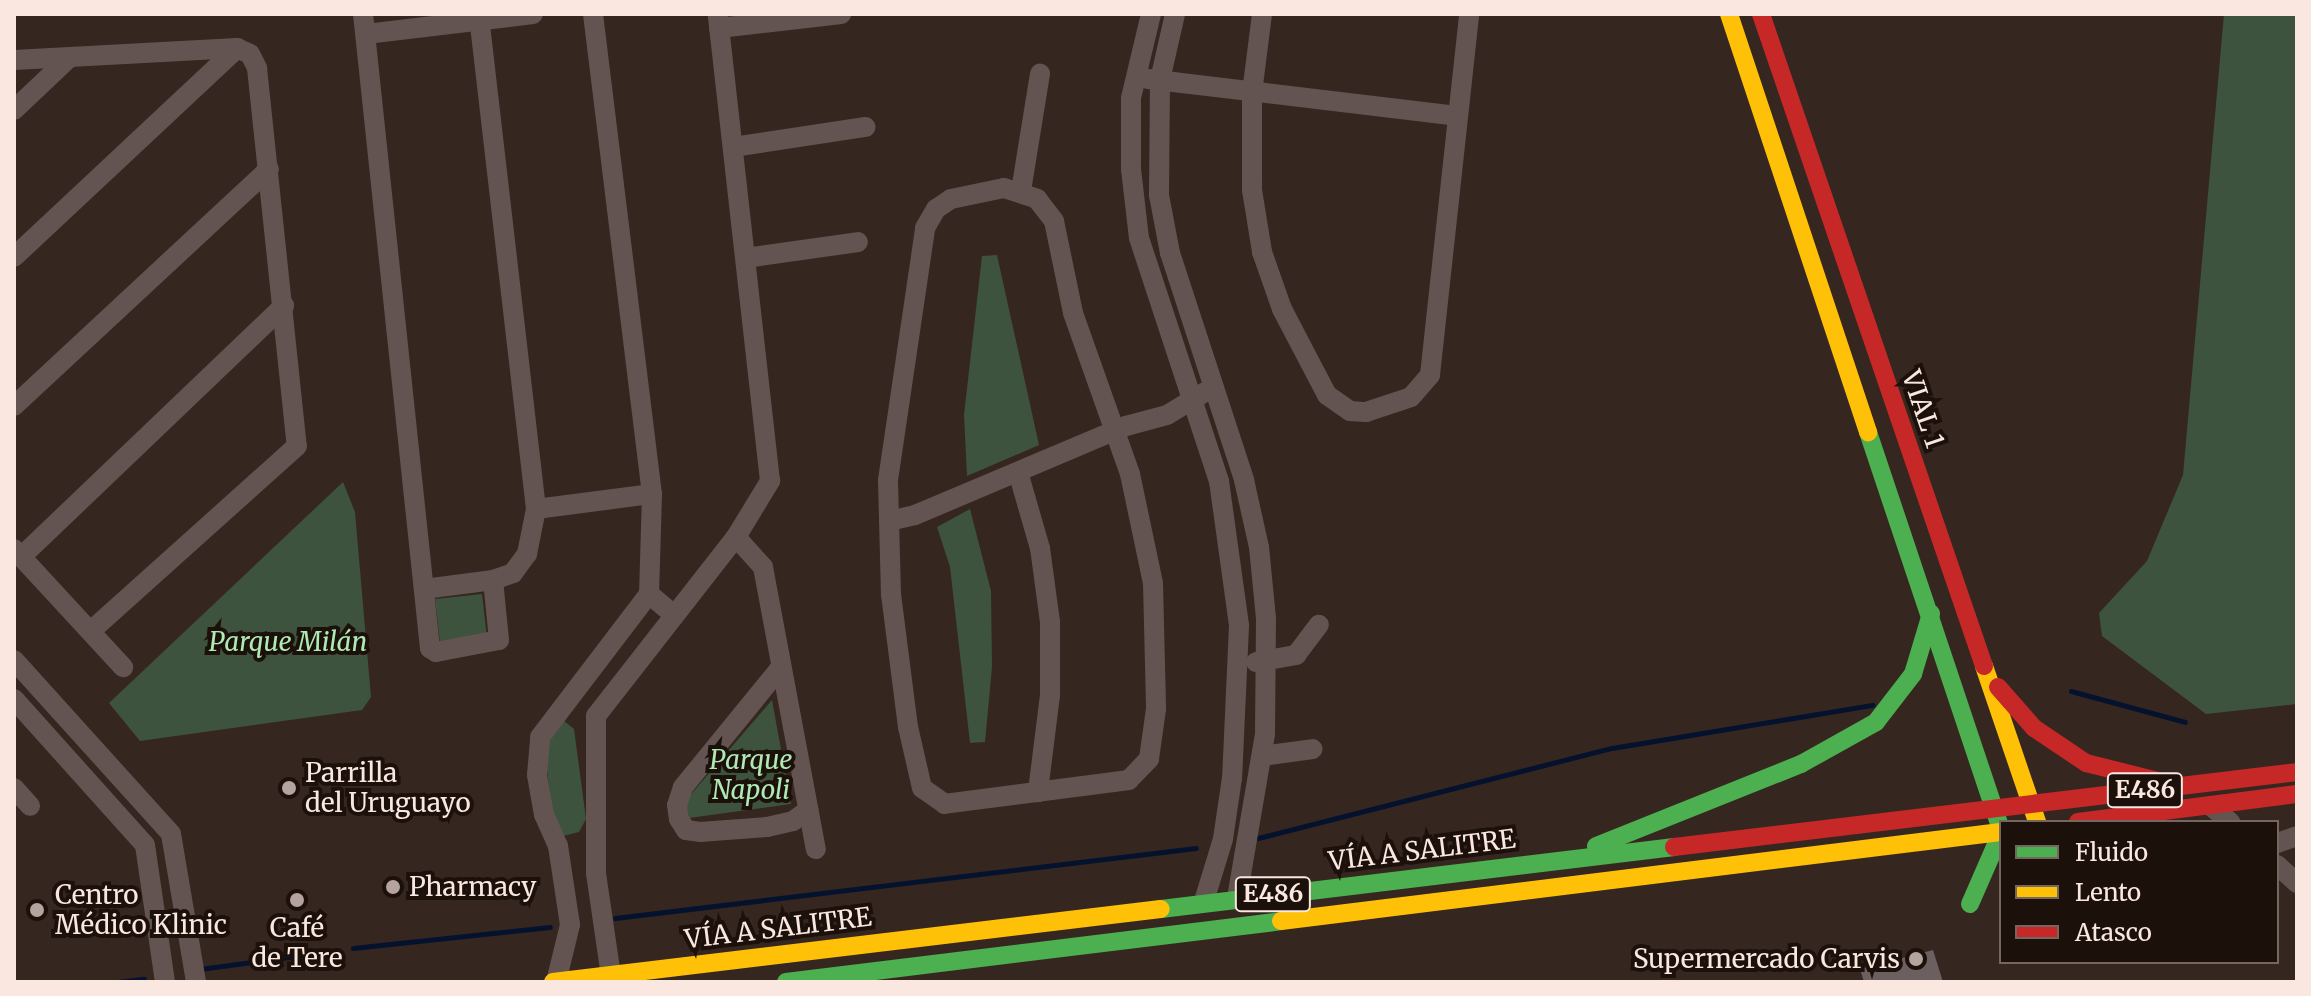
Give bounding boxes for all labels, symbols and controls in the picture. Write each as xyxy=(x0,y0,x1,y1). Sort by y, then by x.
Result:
street label: VIAL 1 xyxy=(1895,366,1951,452)
park label: Parque Milán xyxy=(209,626,367,658)
park label: Parque Napoli xyxy=(710,744,792,806)
place label: Parrilla del Uruguayo xyxy=(305,757,471,818)
road number: E486 xyxy=(2105,770,2185,810)
marker: Parrilla del Uruguayo xyxy=(280,779,298,797)
legend xyxy=(1999,820,2279,964)
street label: VÍA A SALITRE xyxy=(1327,823,1517,877)
text: Fluido xyxy=(2075,837,2148,868)
place label: Pharmacy xyxy=(409,871,536,903)
road number: E486 xyxy=(1233,874,1313,914)
text: Lento xyxy=(2075,877,2141,908)
marker: Pharmacy xyxy=(384,878,402,896)
place label: Centro Médico Klinic xyxy=(55,879,227,940)
marker: Café de Tere xyxy=(288,891,306,909)
marker: Centro Médico Klinic xyxy=(26,899,48,921)
street label: VÍA A SALITRE xyxy=(683,901,873,955)
place label: Café de Tere xyxy=(251,912,343,974)
text: Atasco xyxy=(2075,917,2152,948)
place label: Supermercado Carvis xyxy=(1633,943,1900,975)
marker: Supermercado Carvis xyxy=(1907,950,1925,968)

